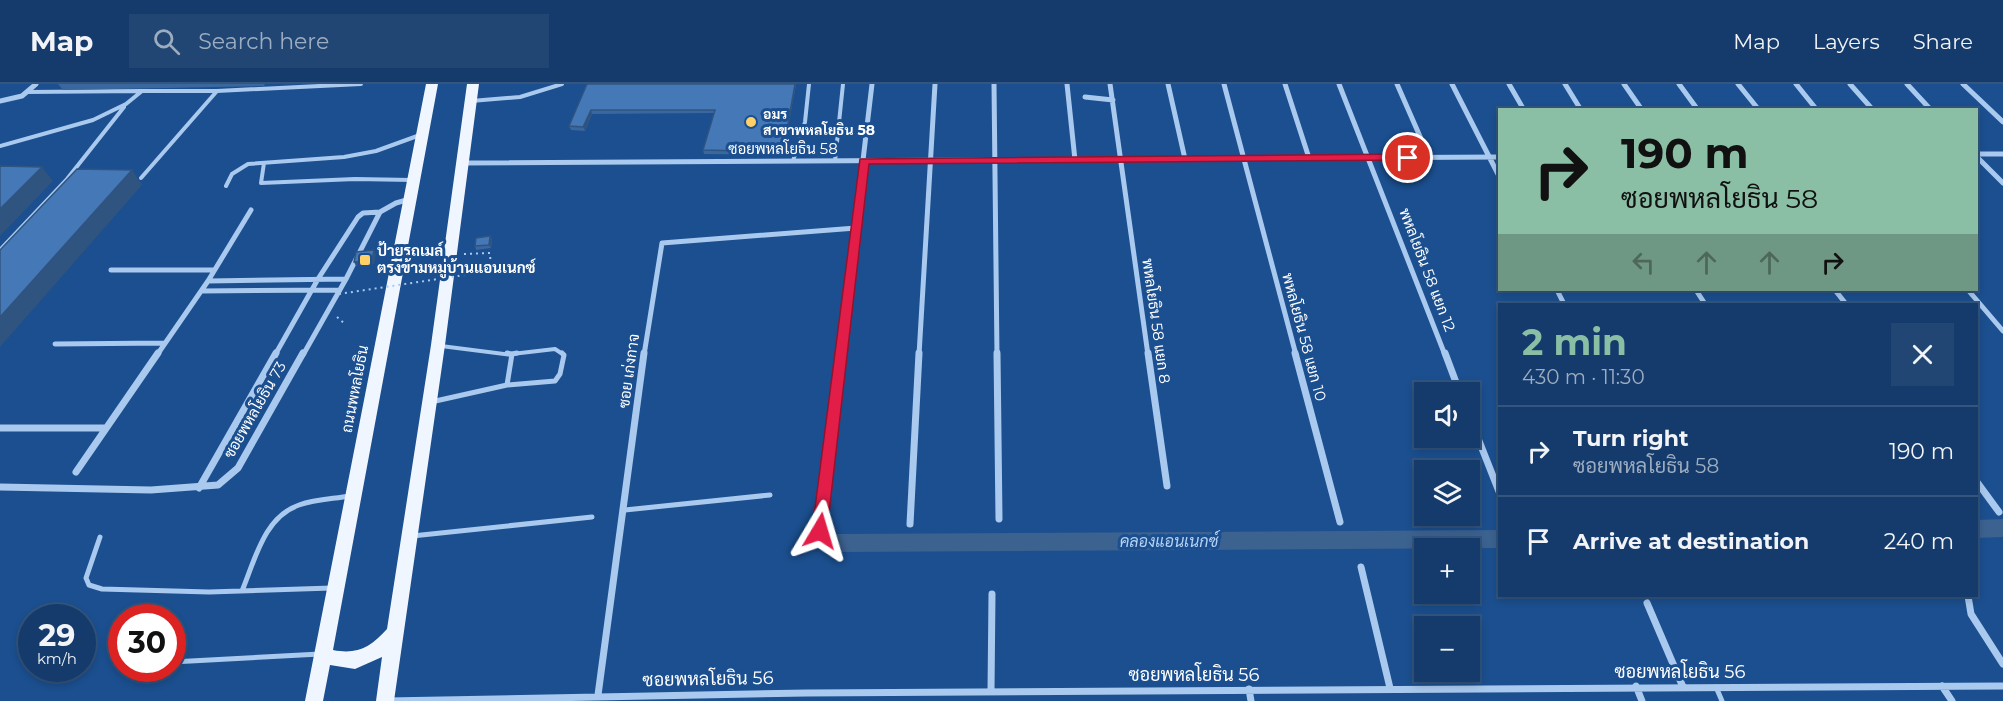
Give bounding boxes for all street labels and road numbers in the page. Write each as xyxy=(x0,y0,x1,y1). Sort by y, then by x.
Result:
street label: ซอยพหลโยธิน 58 xyxy=(728,139,838,158)
street label: พหลโยธิน 58 แยก 12 xyxy=(1395,205,1460,334)
street label: พหลโยธิน 58 แยก 8 xyxy=(1138,257,1175,385)
street label: พหลโยธิน 58 แยก 10 xyxy=(1278,271,1331,403)
street label: ซอย เก่งกาจ xyxy=(614,333,643,409)
street label: ถนนพหลโยธิน xyxy=(337,343,372,434)
street label: ซอยพหลโยธิน 73 xyxy=(219,358,290,462)
street label: ซอยพหลโยธิน 56 xyxy=(1614,659,1746,683)
street label: ซอยพหลโยธิน 56 xyxy=(1128,662,1260,686)
street label: ซอยพหลโยธิน 56 xyxy=(642,665,774,691)

